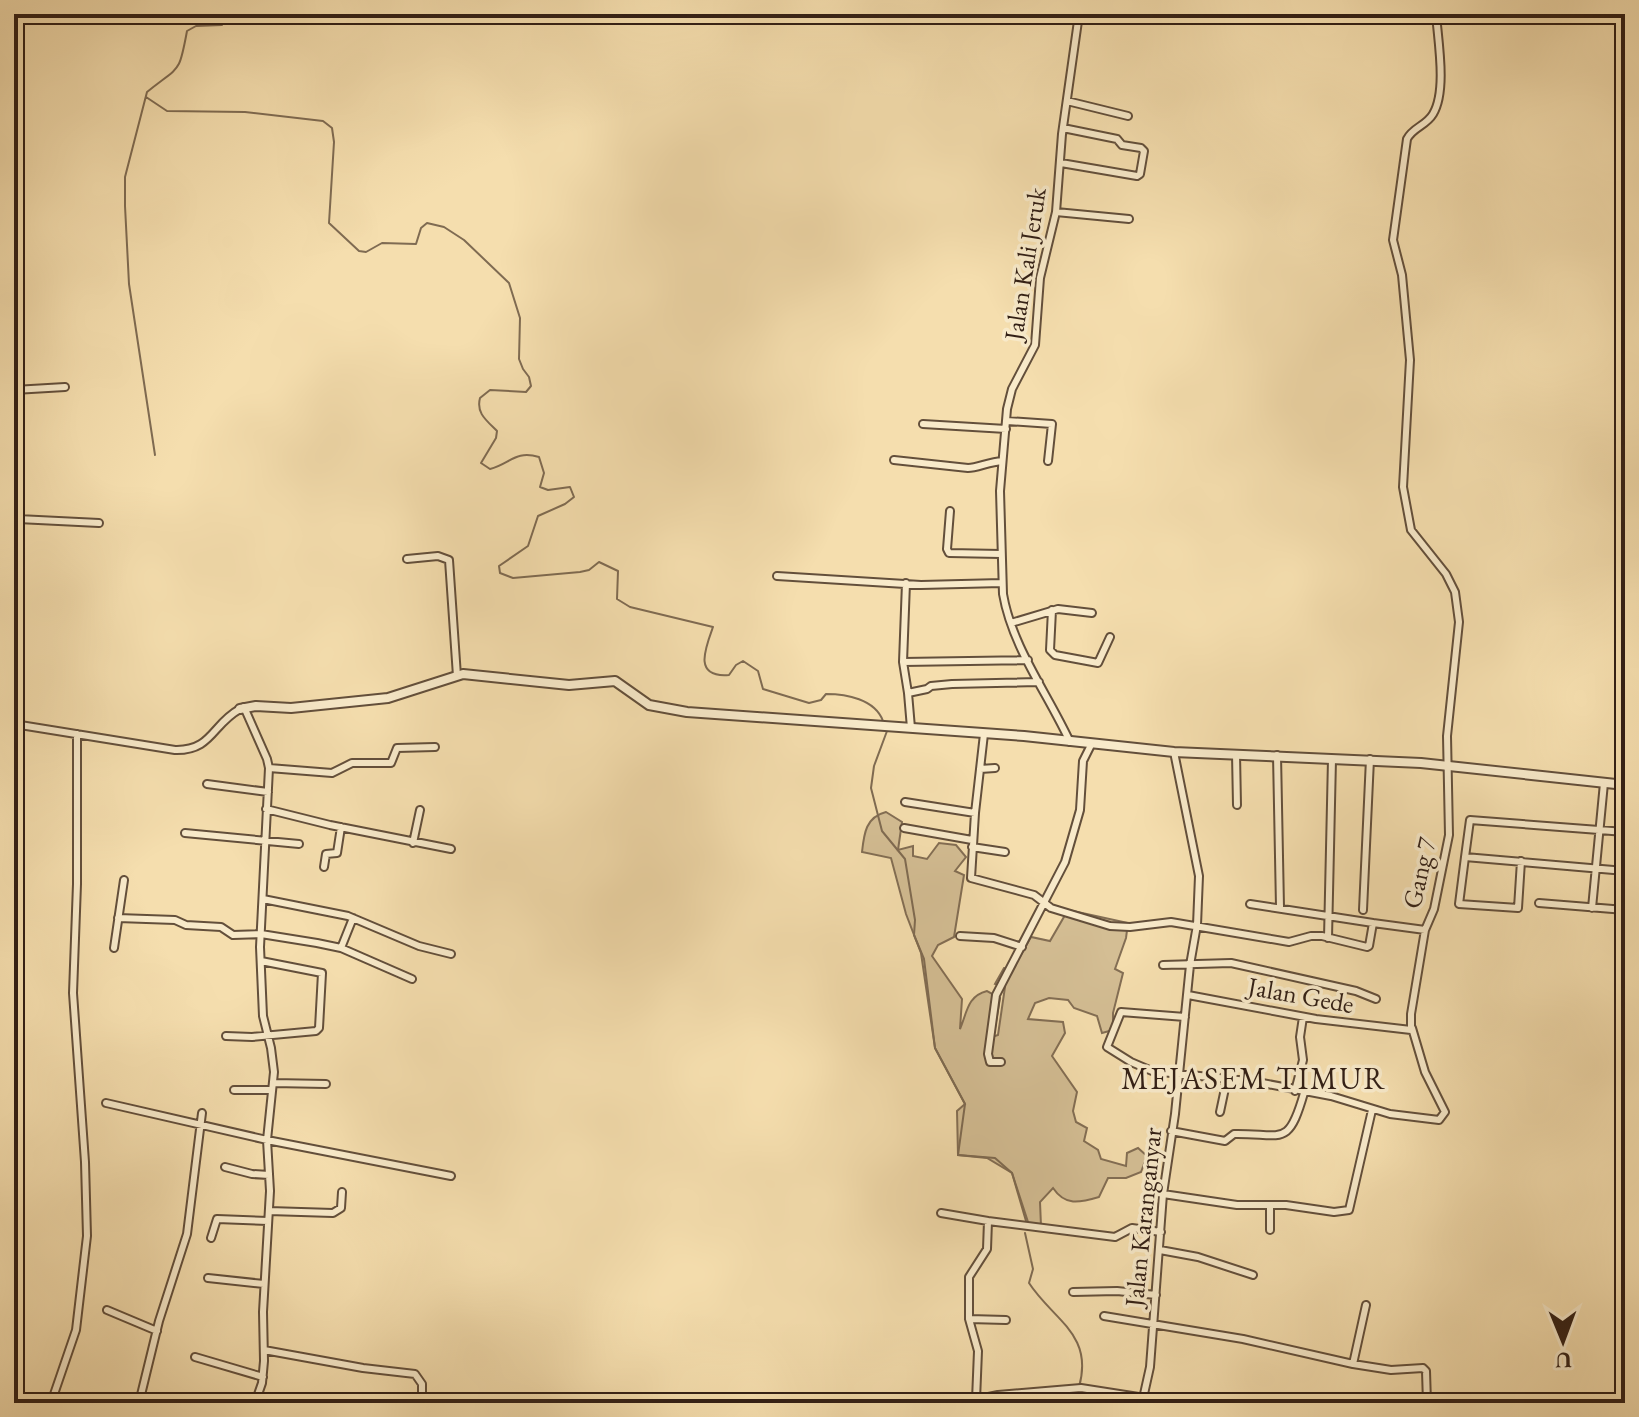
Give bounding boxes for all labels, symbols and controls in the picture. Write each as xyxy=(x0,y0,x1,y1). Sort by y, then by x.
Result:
street label: Jalan Kali Jeruk xyxy=(996,184,1054,345)
street label: Gang 7 xyxy=(1394,834,1444,912)
street label: Jalan Gede xyxy=(1243,969,1357,1021)
district label: MEJASEM TIMUR xyxy=(1121,1059,1387,1098)
street label: Jalan Karanganyar xyxy=(1116,1125,1169,1310)
north arrow xyxy=(1523,1301,1603,1381)
text: U xyxy=(1554,1346,1572,1375)

